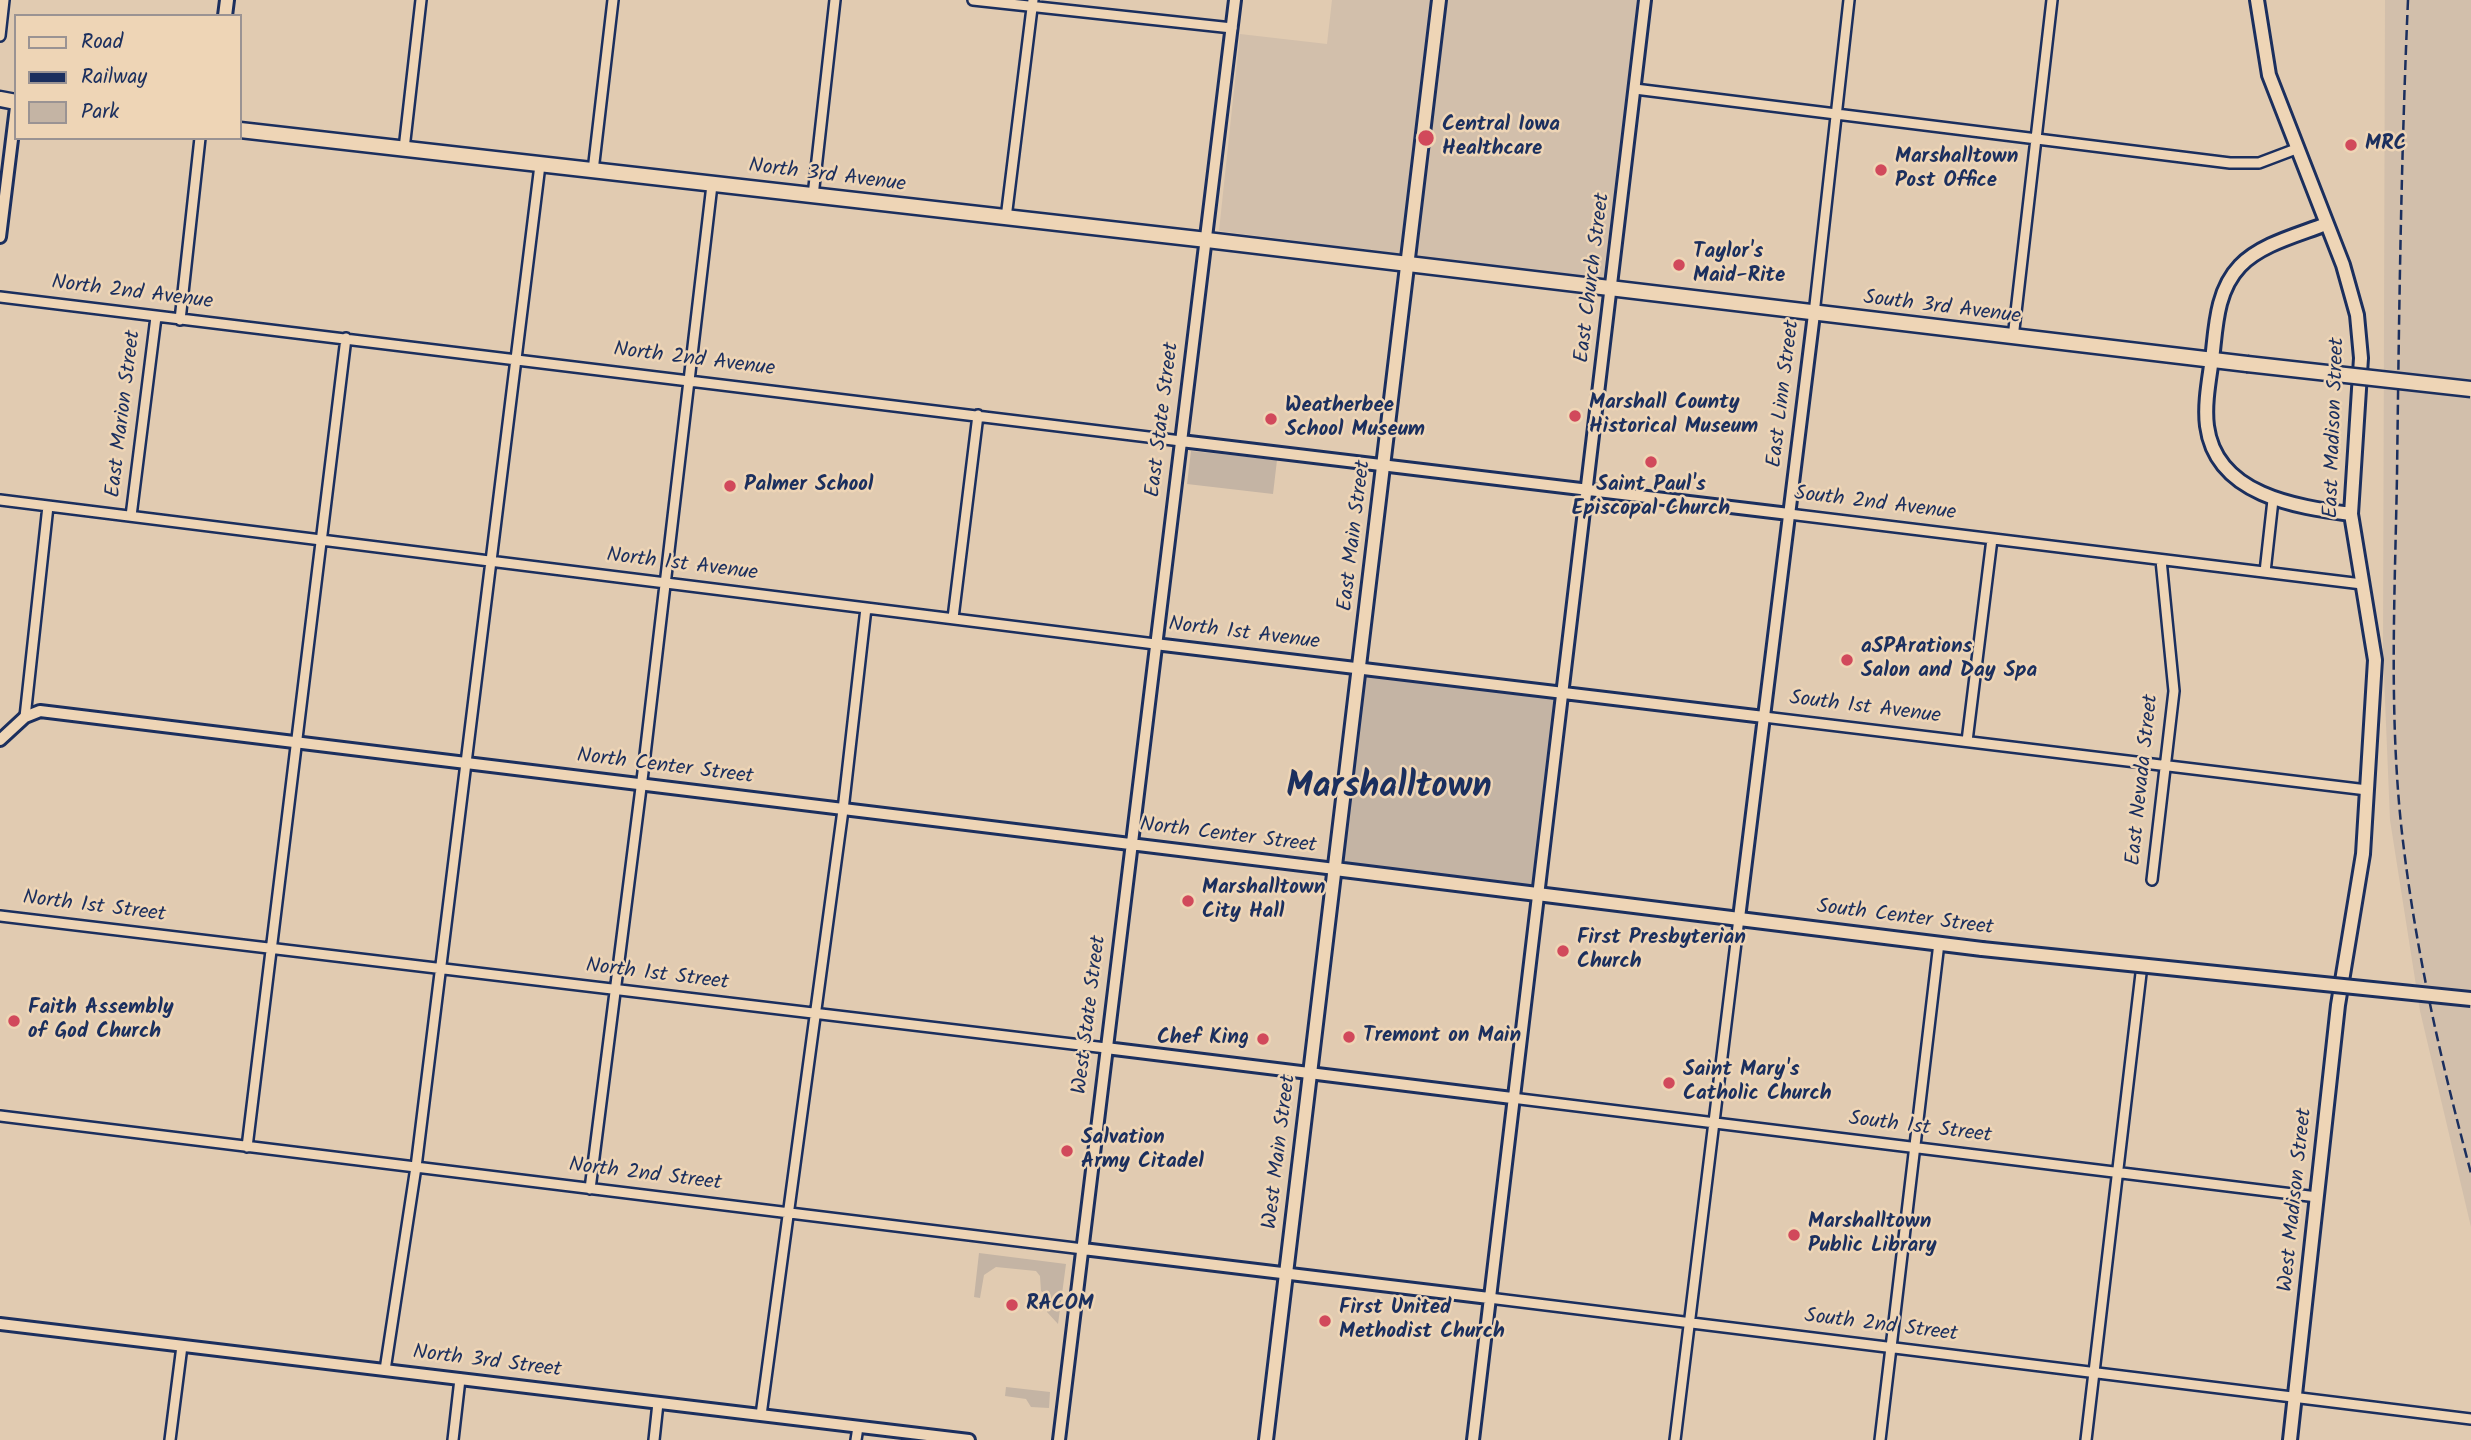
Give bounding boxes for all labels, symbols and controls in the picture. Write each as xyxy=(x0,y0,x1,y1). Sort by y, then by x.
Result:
legend xyxy=(14,14,242,140)
text: Road xyxy=(81,26,123,59)
text: Railway xyxy=(81,61,147,94)
text: Park xyxy=(81,96,119,129)
place label: Central Iowa Healthcare xyxy=(1442,113,1560,163)
marker: Central Iowa Healthcare xyxy=(1416,128,1436,148)
place label: MRC xyxy=(2365,132,2406,158)
marker: MRC xyxy=(2343,137,2359,153)
place label: Marshalltown Post Office xyxy=(1895,145,2018,195)
street label: North 3rd Avenue xyxy=(747,155,907,199)
marker: Marshalltown Post Office xyxy=(1873,162,1889,178)
street label: East Church Street xyxy=(1571,192,1617,364)
place label: Taylor's Maid-Rite xyxy=(1693,240,1785,290)
marker: Taylor's Maid-Rite xyxy=(1671,257,1687,273)
street label: North 2nd Avenue xyxy=(50,272,214,316)
street label: South 3rd Avenue xyxy=(1862,287,2022,331)
street label: East Linn Street xyxy=(1763,319,1807,469)
street label: East Marion Street xyxy=(102,329,148,499)
street label: East Madison Street xyxy=(2320,337,2352,519)
street label: North 2nd Avenue xyxy=(612,339,776,383)
street label: East State Street xyxy=(1142,341,1186,499)
place label: Marshall County Historical Museum xyxy=(1589,391,1758,441)
place label: Weatherbee School Museum xyxy=(1285,394,1425,444)
marker: Marshall County Historical Museum xyxy=(1567,408,1583,424)
marker: Weatherbee School Museum xyxy=(1263,411,1279,427)
marker: Saint Paul's Episcopal Church xyxy=(1643,454,1659,470)
street label: East Main Street xyxy=(1334,459,1378,613)
place label: Palmer School xyxy=(744,473,873,499)
place label: Saint Paul's Episcopal Church xyxy=(1572,473,1730,523)
marker: Palmer School xyxy=(722,478,738,494)
street label: South 2nd Avenue xyxy=(1793,483,1957,527)
street label: North 1st Avenue xyxy=(605,544,759,588)
street label: North 1st Avenue xyxy=(1167,613,1321,657)
place label: aSPArations Salon and Day Spa xyxy=(1861,635,2037,685)
marker: aSPArations Salon and Day Spa xyxy=(1839,652,1855,668)
street label: South 1st Avenue xyxy=(1788,687,1942,731)
street label: East Nevada Street xyxy=(2122,693,2166,867)
street label: North Center Street xyxy=(575,745,755,791)
district label: Marshalltown xyxy=(1286,769,1492,811)
street label: North Center Street xyxy=(1138,814,1318,860)
place label: Marshalltown City Hall xyxy=(1202,876,1325,926)
street label: North 1st Street xyxy=(21,887,167,929)
marker: Marshalltown City Hall xyxy=(1180,893,1196,909)
street label: South Center Street xyxy=(1815,896,1995,942)
place label: First Presbyterian Church xyxy=(1577,926,1746,976)
street label: West State Street xyxy=(1069,934,1113,1096)
marker: First Presbyterian Church xyxy=(1555,943,1571,959)
street label: North 1st Street xyxy=(584,955,730,997)
place label: Faith Assembly of God Church xyxy=(28,996,174,1046)
marker: Faith Assembly of God Church xyxy=(6,1013,22,1029)
place label: Tremont on Main xyxy=(1363,1024,1521,1050)
place label: Chef King xyxy=(1157,1026,1249,1052)
marker: Tremont on Main xyxy=(1341,1029,1357,1045)
marker: Chef King xyxy=(1255,1031,1271,1047)
place label: Saint Mary's Catholic Church xyxy=(1683,1058,1832,1108)
street label: West Main Street xyxy=(1259,1073,1303,1231)
marker: Saint Mary's Catholic Church xyxy=(1661,1075,1677,1091)
street label: West Madison Street xyxy=(2275,1107,2319,1293)
street label: South 1st Street xyxy=(1847,1108,1993,1150)
place label: Salvation Army Citadel xyxy=(1081,1126,1204,1176)
marker: Salvation Army Citadel xyxy=(1059,1143,1075,1159)
street label: North 2nd Street xyxy=(567,1154,723,1198)
place label: Marshalltown Public Library xyxy=(1808,1210,1937,1260)
marker: Marshalltown Public Library xyxy=(1786,1227,1802,1243)
place label: RACOM xyxy=(1026,1292,1094,1318)
place label: First United Methodist Church xyxy=(1339,1296,1505,1346)
marker: RACOM xyxy=(1004,1297,1020,1313)
street label: South 2nd Street xyxy=(1803,1305,1959,1349)
marker: First United Methodist Church xyxy=(1317,1313,1333,1329)
street label: North 3rd Street xyxy=(411,1341,563,1385)

